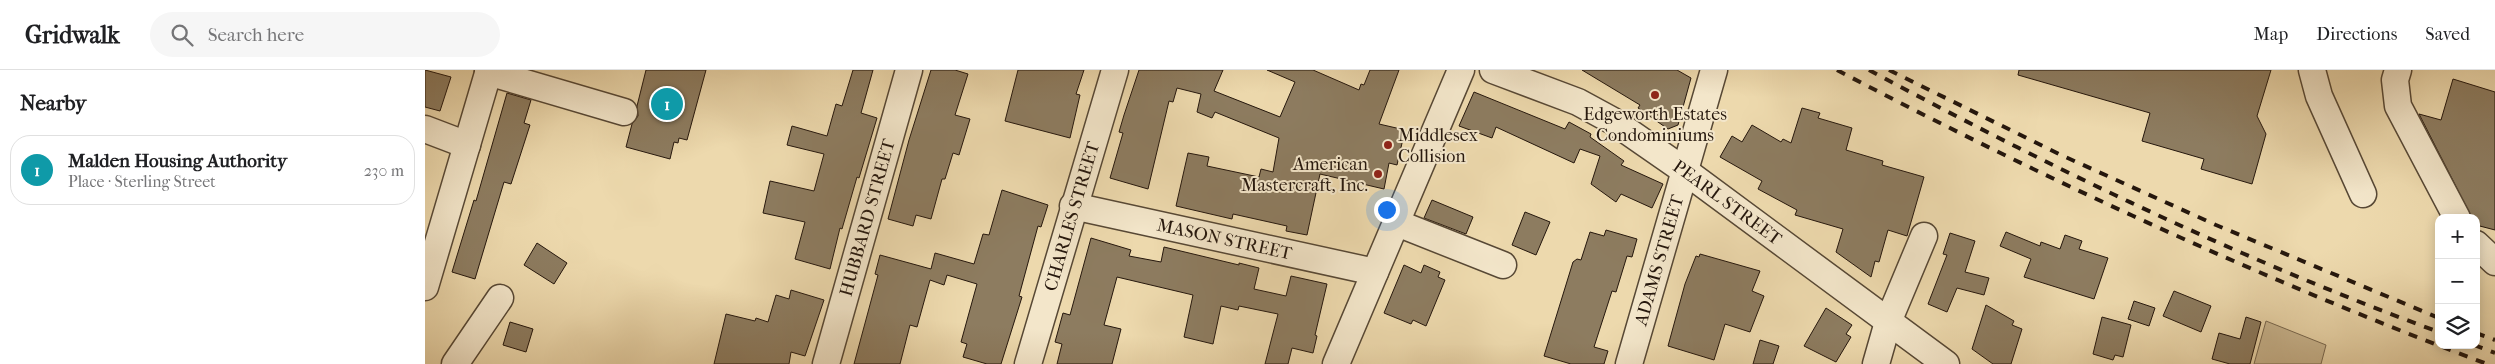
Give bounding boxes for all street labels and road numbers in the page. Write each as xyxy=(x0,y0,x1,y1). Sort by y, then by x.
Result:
street label: HUBBARD STREET xyxy=(836,136,900,299)
street label: CHARLES STREET xyxy=(1040,138,1104,294)
street label: PEARL STREET xyxy=(1669,156,1786,250)
street label: ADAMS STREET xyxy=(1630,192,1689,329)
street label: MASON STREET xyxy=(1155,215,1295,265)

